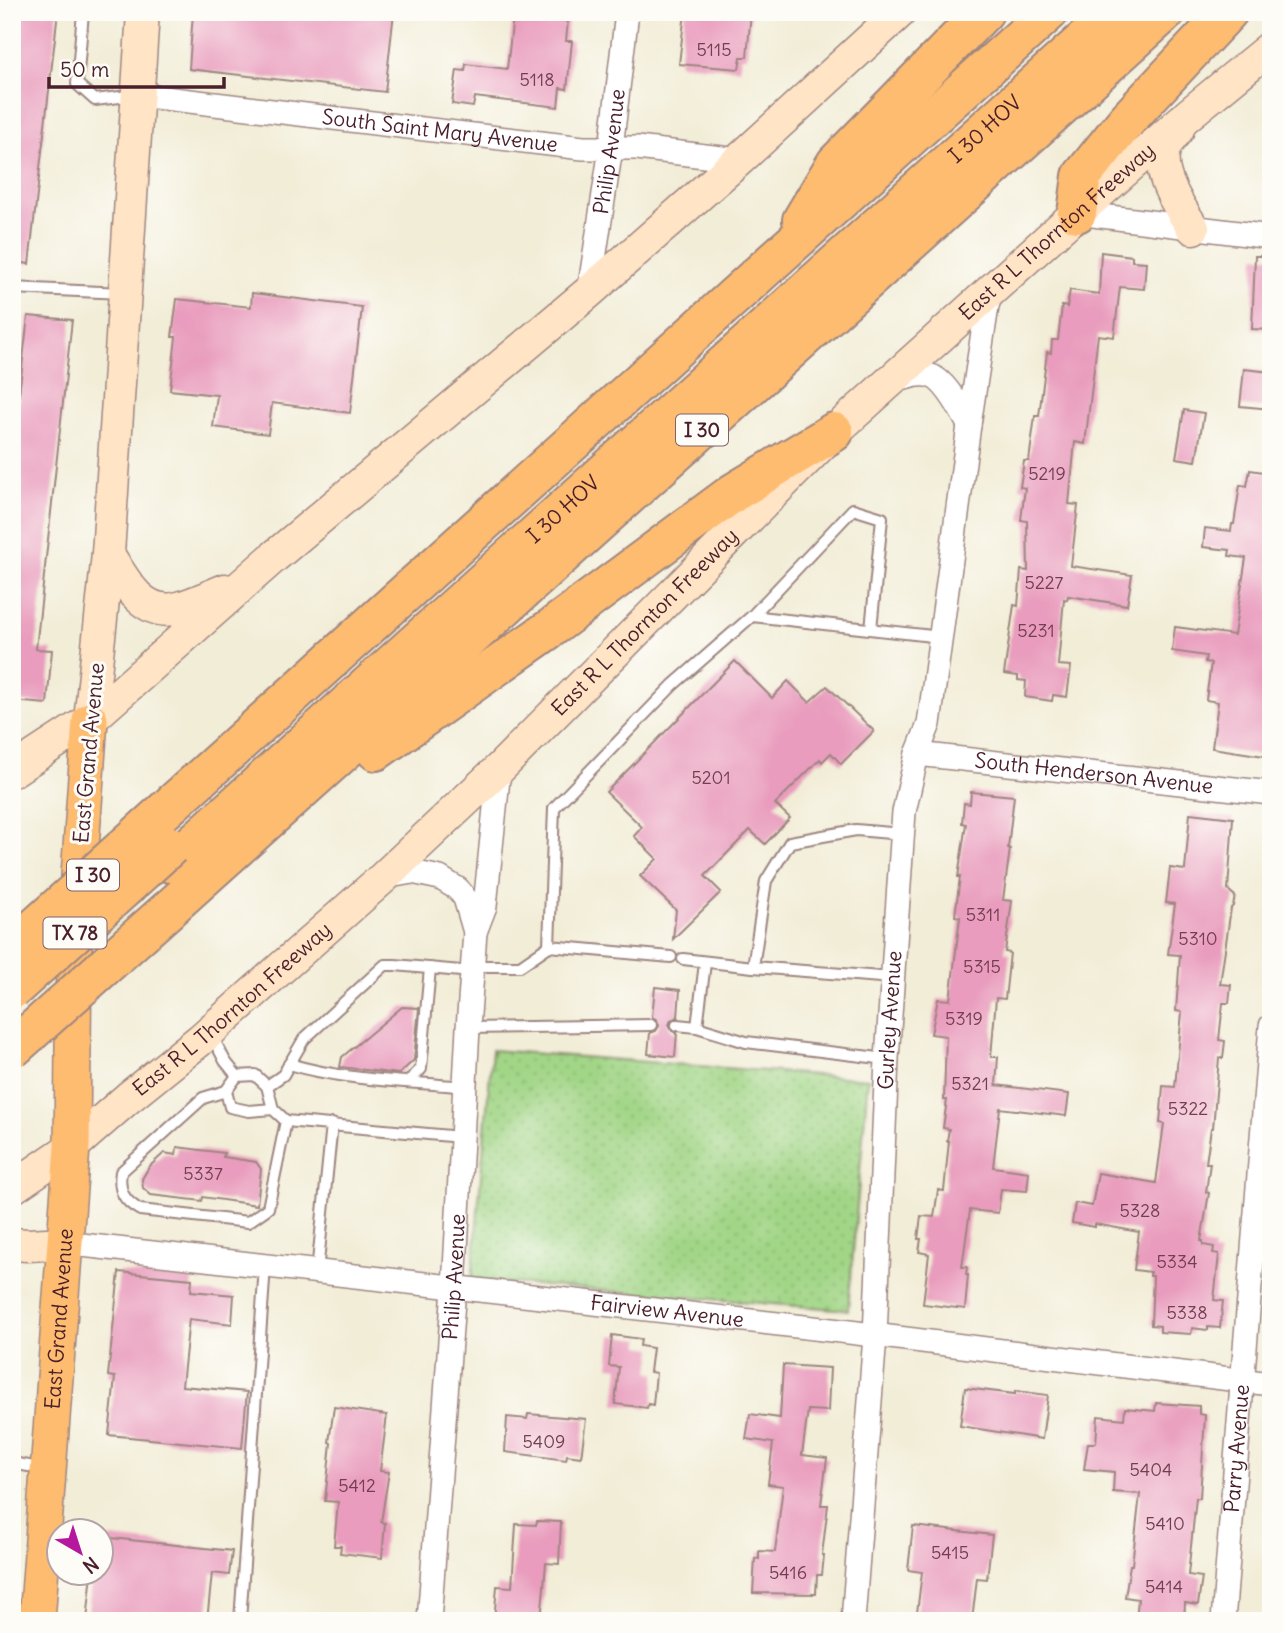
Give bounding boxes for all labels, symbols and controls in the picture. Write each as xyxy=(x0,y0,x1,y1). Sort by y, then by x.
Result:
house number: 5115 xyxy=(697,38,732,61)
scale bar xyxy=(49,46,224,90)
text: 50 m xyxy=(60,56,109,83)
house number: 5118 xyxy=(519,68,555,91)
street label: Philip Avenue xyxy=(587,87,631,216)
street label: I 30 HOV xyxy=(943,89,1027,169)
street label: South Saint Mary Avenue xyxy=(321,103,559,158)
street label: East R L Thornton Freeway xyxy=(953,137,1160,326)
road number: I 30 xyxy=(676,414,728,446)
house number: 5219 xyxy=(1028,462,1066,485)
street label: I 30 HOV xyxy=(521,469,605,549)
street label: East R L Thornton Freeway xyxy=(545,522,744,722)
house number: 5227 xyxy=(1025,571,1064,594)
house number: 5231 xyxy=(1017,619,1055,642)
street label: East Grand Avenue xyxy=(67,662,110,844)
street label: South Henderson Avenue xyxy=(973,746,1215,800)
house number: 5201 xyxy=(691,766,731,789)
road number: I 30 xyxy=(67,860,119,890)
house number: 5311 xyxy=(966,903,1000,926)
street label: East R L Thornton Freeway xyxy=(127,916,337,1102)
road number: TX 78 xyxy=(43,917,106,948)
house number: 5310 xyxy=(1178,927,1218,950)
street label: Gurley Avenue xyxy=(872,950,907,1090)
house number: 5315 xyxy=(963,955,1001,978)
house number: 5319 xyxy=(945,1007,983,1030)
house number: 5321 xyxy=(951,1072,989,1095)
house number: 5322 xyxy=(1168,1097,1208,1120)
house number: 5337 xyxy=(183,1162,223,1185)
house number: 5328 xyxy=(1120,1199,1160,1222)
street label: Philip Avenue xyxy=(436,1213,471,1341)
street label: East Grand Avenue xyxy=(39,1227,79,1410)
house number: 5334 xyxy=(1156,1250,1198,1273)
street label: Fairview Avenue xyxy=(589,1289,745,1333)
house number: 5338 xyxy=(1166,1301,1208,1324)
street label: Parry Avenue xyxy=(1218,1383,1255,1514)
house number: 5409 xyxy=(523,1430,565,1453)
house number: 5404 xyxy=(1129,1458,1173,1481)
house number: 5412 xyxy=(338,1474,376,1497)
house number: 5410 xyxy=(1145,1512,1185,1535)
north arrow xyxy=(46,1518,116,1588)
house number: 5415 xyxy=(931,1541,969,1564)
text: N xyxy=(78,1552,103,1579)
house number: 5416 xyxy=(769,1561,807,1584)
house number: 5414 xyxy=(1145,1575,1183,1598)

